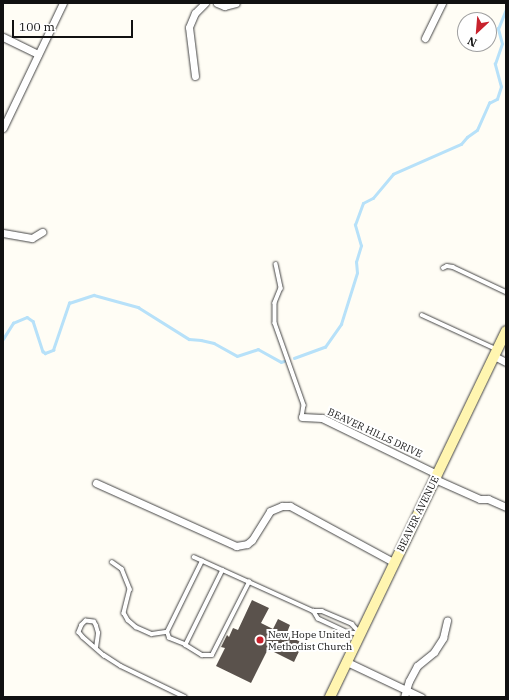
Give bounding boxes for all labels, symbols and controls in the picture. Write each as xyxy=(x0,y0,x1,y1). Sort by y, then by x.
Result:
scale bar xyxy=(14,12,135,38)
north arrow xyxy=(457,12,497,52)
text: 100 m xyxy=(19,19,55,34)
text: N xyxy=(465,34,479,50)
street label: BEAVER HILLS DRIVE xyxy=(326,406,424,460)
street label: BEAVER AVENUE xyxy=(395,474,441,554)
place label: New Hope United Methodist Church xyxy=(268,628,352,652)
marker: New Hope United Methodist Church xyxy=(255,635,265,645)

